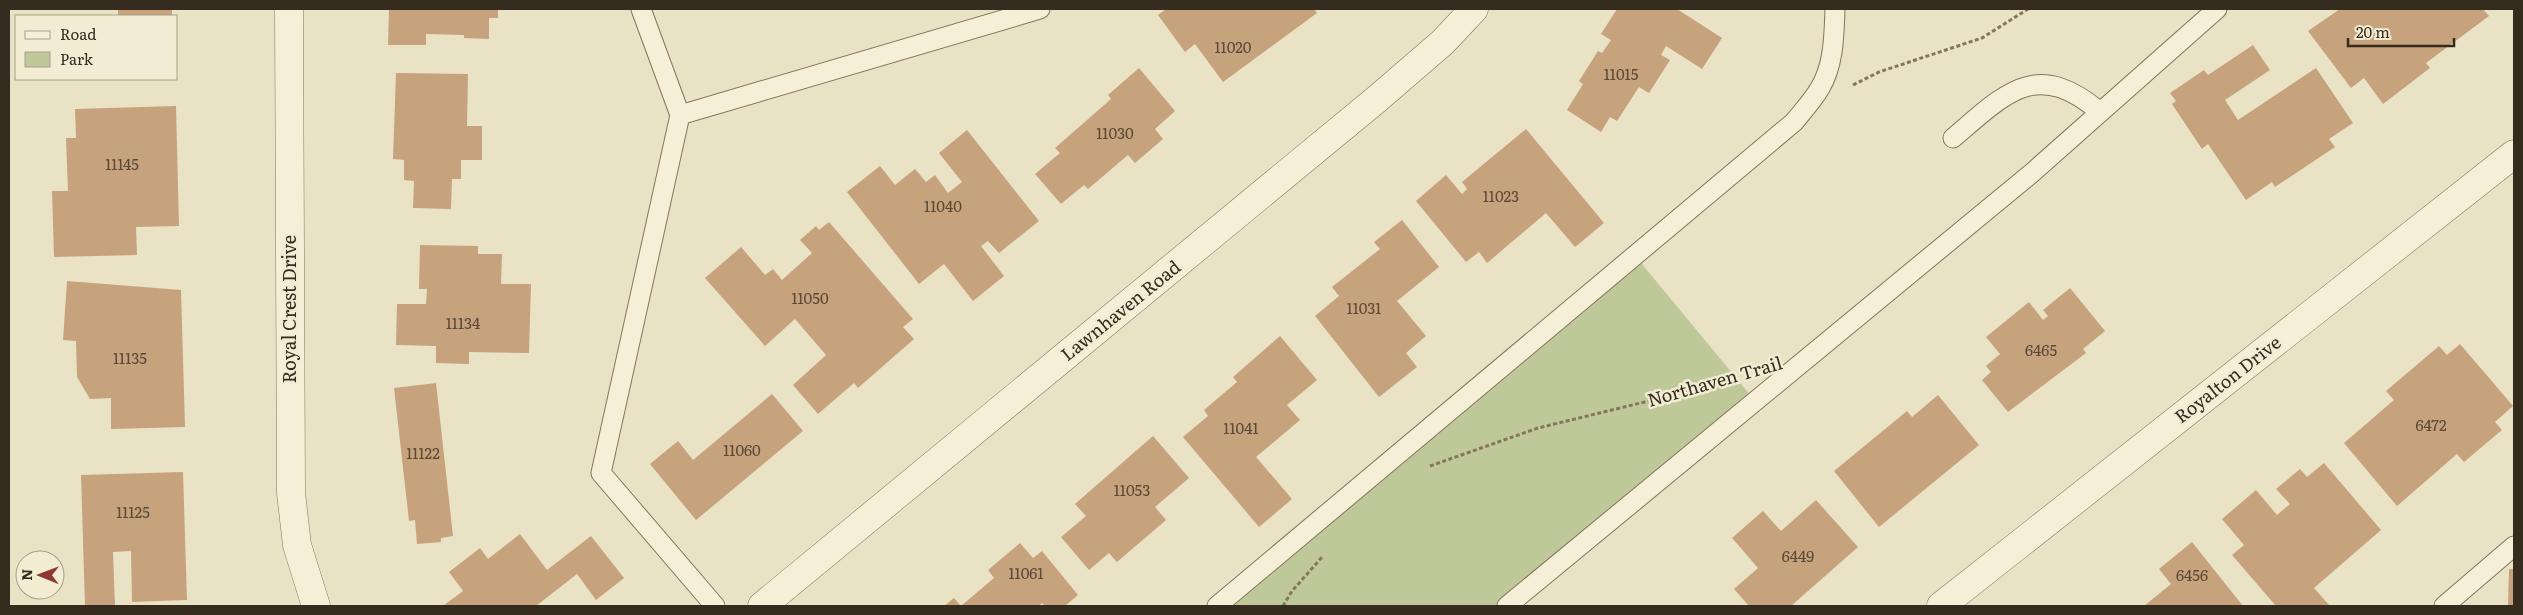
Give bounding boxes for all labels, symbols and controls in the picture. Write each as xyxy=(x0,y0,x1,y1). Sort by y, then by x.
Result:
legend xyxy=(15,15,178,80)
scale bar xyxy=(2348,15,2454,47)
text: 20 m xyxy=(2356,20,2390,43)
text: Road xyxy=(60,22,96,45)
house number: 11020 xyxy=(1214,35,1252,58)
text: Park xyxy=(60,47,94,70)
house number: 11015 xyxy=(1604,62,1639,85)
house number: 11030 xyxy=(1096,121,1134,144)
house number: 11145 xyxy=(105,152,139,175)
house number: 11023 xyxy=(1483,184,1519,207)
house number: 11040 xyxy=(924,194,962,217)
street label: Royal Crest Drive xyxy=(275,235,302,383)
street label: Lawnhaven Road xyxy=(1054,253,1186,367)
house number: 11050 xyxy=(791,286,829,309)
house number: 11031 xyxy=(1347,296,1381,319)
house number: 11134 xyxy=(446,311,480,334)
street label: Royalton Drive xyxy=(2168,329,2286,429)
house number: 6465 xyxy=(2025,338,2057,361)
house number: 11135 xyxy=(113,346,147,369)
street label: Northaven Trail xyxy=(1644,348,1785,413)
house number: 6472 xyxy=(2415,413,2447,436)
house number: 11041 xyxy=(1223,416,1259,439)
house number: 11060 xyxy=(723,438,761,461)
house number: 11122 xyxy=(406,441,440,464)
house number: 11053 xyxy=(1114,478,1150,501)
house number: 11125 xyxy=(116,500,150,523)
house number: 6449 xyxy=(1782,544,1814,567)
north arrow xyxy=(15,550,65,600)
house number: 11061 xyxy=(1008,561,1044,584)
house number: 6456 xyxy=(2176,563,2208,586)
text: N xyxy=(16,568,36,581)

